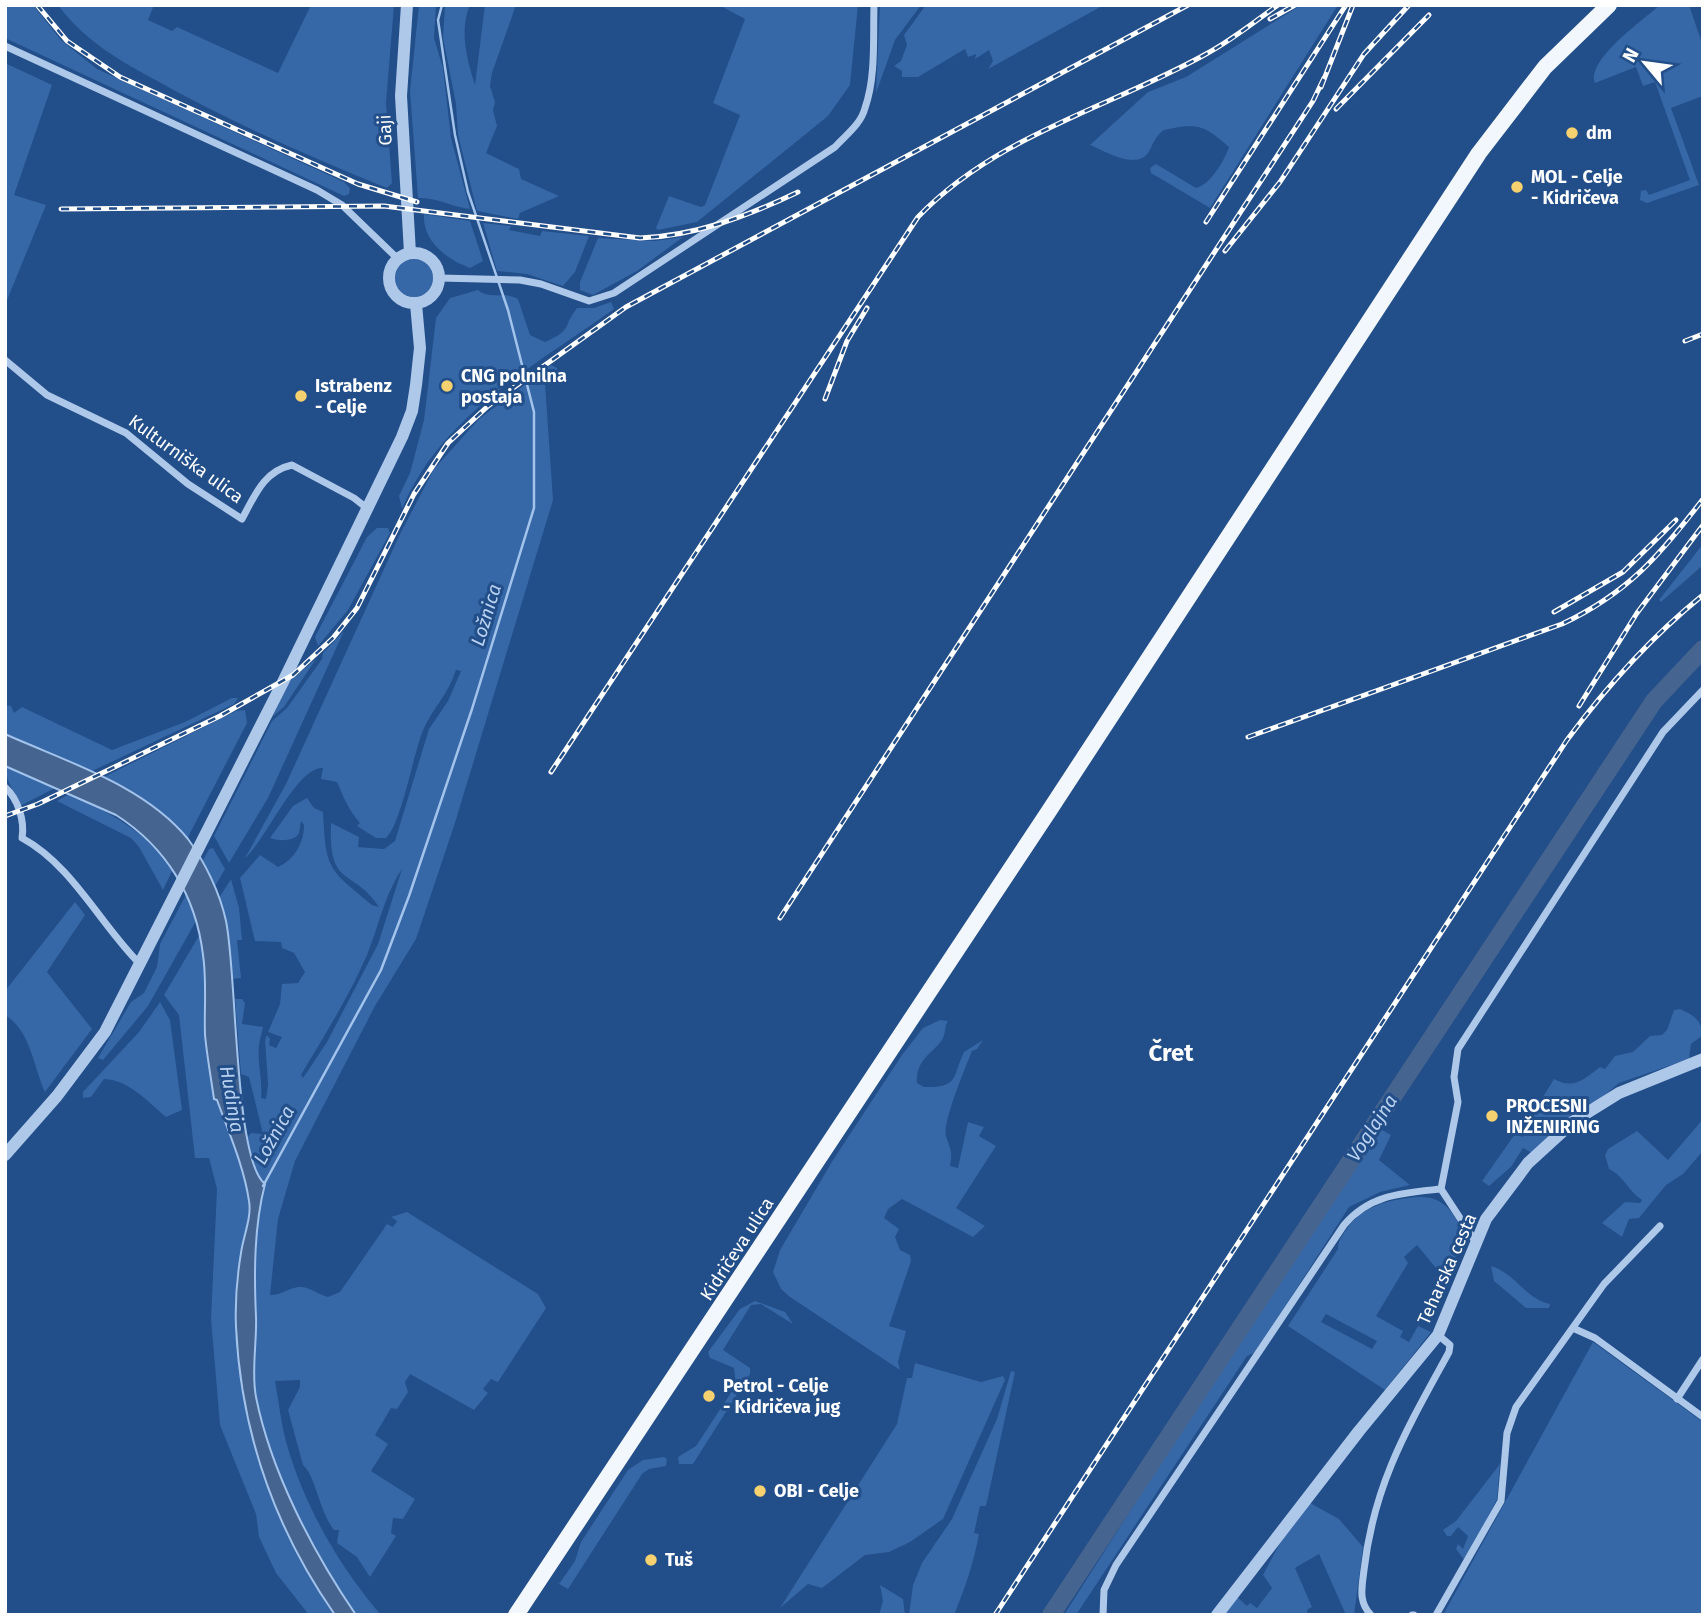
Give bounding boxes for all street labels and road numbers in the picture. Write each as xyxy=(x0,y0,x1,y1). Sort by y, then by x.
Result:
street label: Gaji xyxy=(373,114,397,146)
street label: Kulturniška ulica xyxy=(124,410,248,508)
street label: Kidričeva ulica xyxy=(695,1193,779,1305)
street label: Teharska cesta xyxy=(1413,1210,1481,1328)

